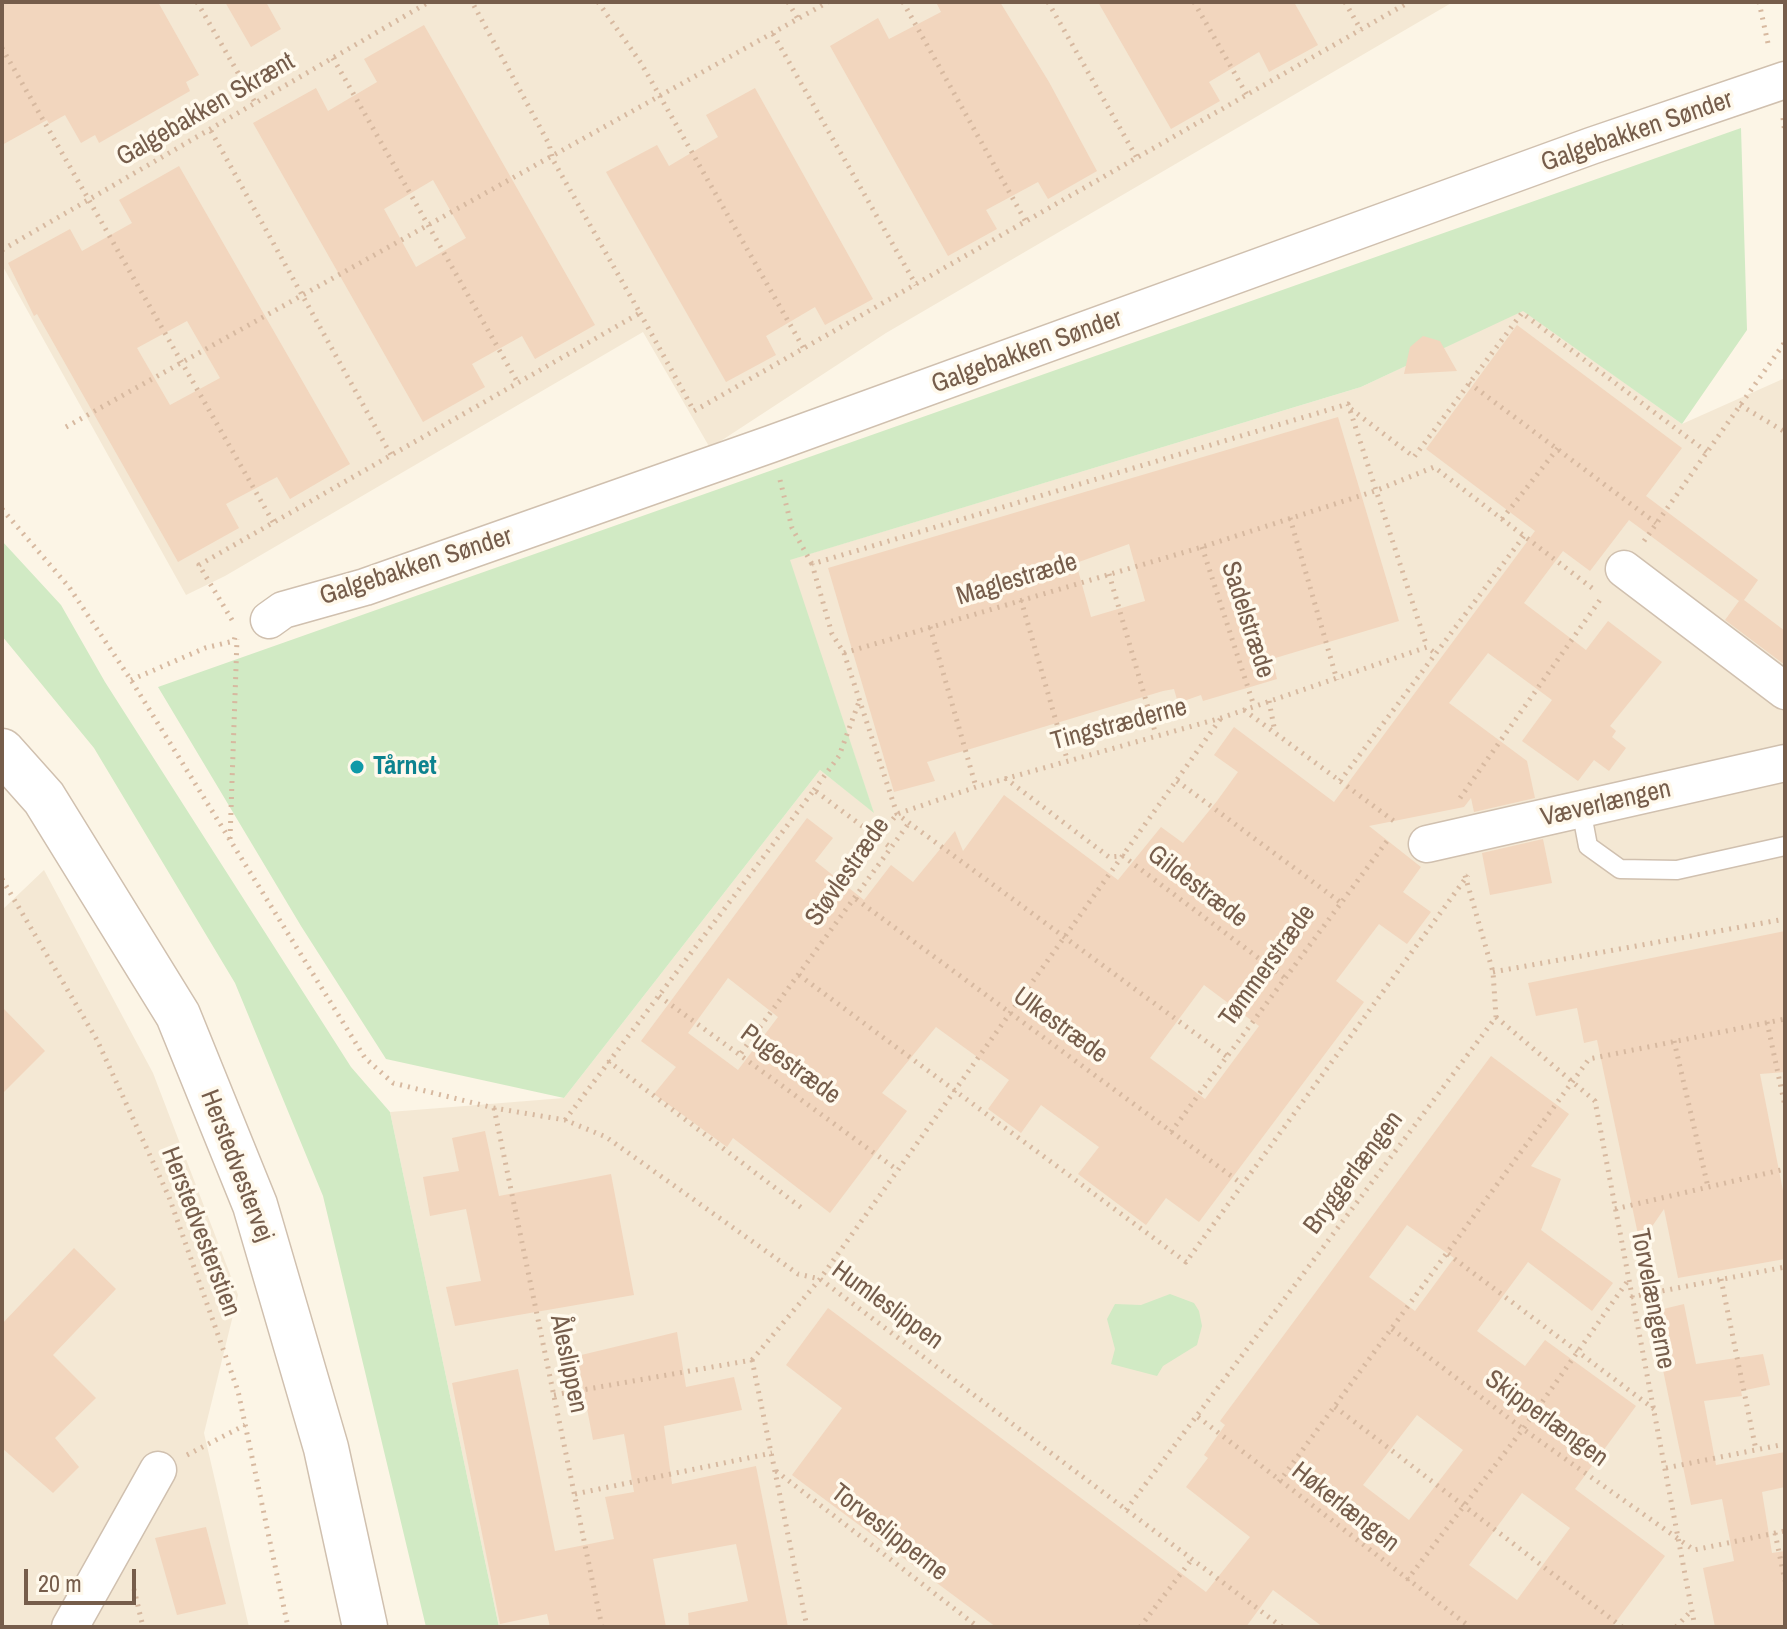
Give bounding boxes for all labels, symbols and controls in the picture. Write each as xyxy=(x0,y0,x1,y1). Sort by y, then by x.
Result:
street label: Galgebakken Skrænt xyxy=(111,46,301,174)
street label: Galgebakken Sønder xyxy=(1537,85,1737,179)
street label: Galgebakken Sønder xyxy=(928,303,1126,401)
street label: Galgebakken Sønder xyxy=(316,521,516,613)
street label: Maglestræde xyxy=(953,547,1081,613)
street label: Sadelstræde xyxy=(1213,558,1281,682)
street label: Tingstræderne xyxy=(1048,692,1190,758)
place label: Tårnet xyxy=(373,751,437,783)
marker: Tårnet xyxy=(348,758,366,776)
street label: Væverlængen xyxy=(1538,774,1674,834)
street label: Støvlestræde xyxy=(799,812,897,932)
street label: Gildestræde xyxy=(1141,839,1253,935)
street label: Tømmerstræde xyxy=(1213,899,1323,1033)
street label: Ulkestræde xyxy=(1007,981,1113,1071)
street label: Pugestræde xyxy=(734,1018,846,1112)
street label: Herstedvestervej xyxy=(193,1086,279,1246)
street label: Bryggerlængen xyxy=(1298,1105,1410,1241)
street label: Herstedvesterstien xyxy=(153,1143,247,1321)
street label: Torvelængerne xyxy=(1623,1226,1681,1372)
street label: Humleslippen xyxy=(825,1255,949,1357)
street label: Åleslippen xyxy=(542,1312,594,1416)
street label: Skipperlængen xyxy=(1478,1364,1614,1474)
street label: Høkerlængen xyxy=(1285,1456,1405,1560)
street label: Torveslipperne xyxy=(824,1478,954,1588)
scale bar xyxy=(28,1553,140,1603)
text: 20 m xyxy=(38,1567,82,1599)

